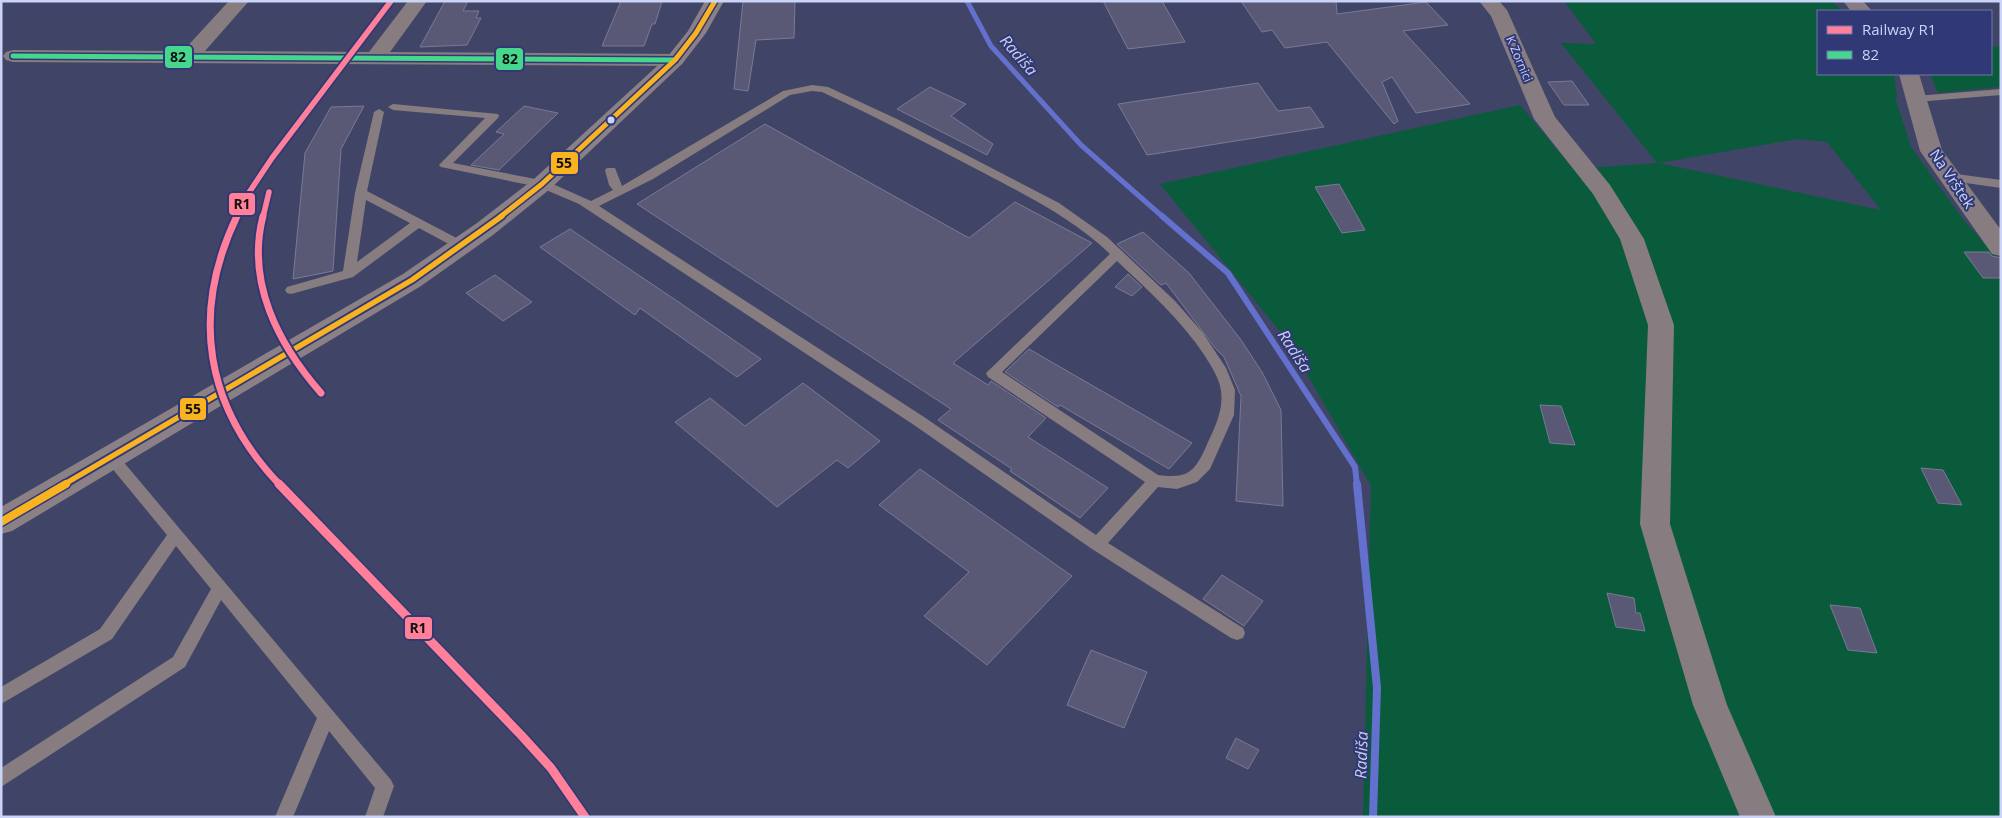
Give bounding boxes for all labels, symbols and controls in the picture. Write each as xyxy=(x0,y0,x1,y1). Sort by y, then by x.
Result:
legend xyxy=(1817,10,1992,75)
text: Railway R1 xyxy=(1862,19,1936,39)
water label: Radiša xyxy=(995,30,1043,80)
street label: K Zornici xyxy=(1502,33,1537,85)
text: 82 xyxy=(1862,44,1879,64)
line badge: 82 xyxy=(164,45,193,69)
text: 82 xyxy=(170,47,186,66)
line badge: 82 xyxy=(495,47,524,71)
text: 82 xyxy=(502,49,518,68)
unlabelled marker xyxy=(606,115,616,125)
street label: Na Vrštek xyxy=(1926,145,1980,212)
line badge: 55 xyxy=(550,151,579,175)
text: 55 xyxy=(556,153,572,172)
line badge: R1 xyxy=(228,192,256,216)
text: R1 xyxy=(233,194,251,213)
water label: Radiša xyxy=(1273,325,1317,377)
line badge: 55 xyxy=(179,397,207,421)
text: 55 xyxy=(185,399,201,418)
line badge: R1 xyxy=(404,616,433,640)
text: R1 xyxy=(409,618,427,637)
water label: Radiša xyxy=(1349,731,1373,779)

